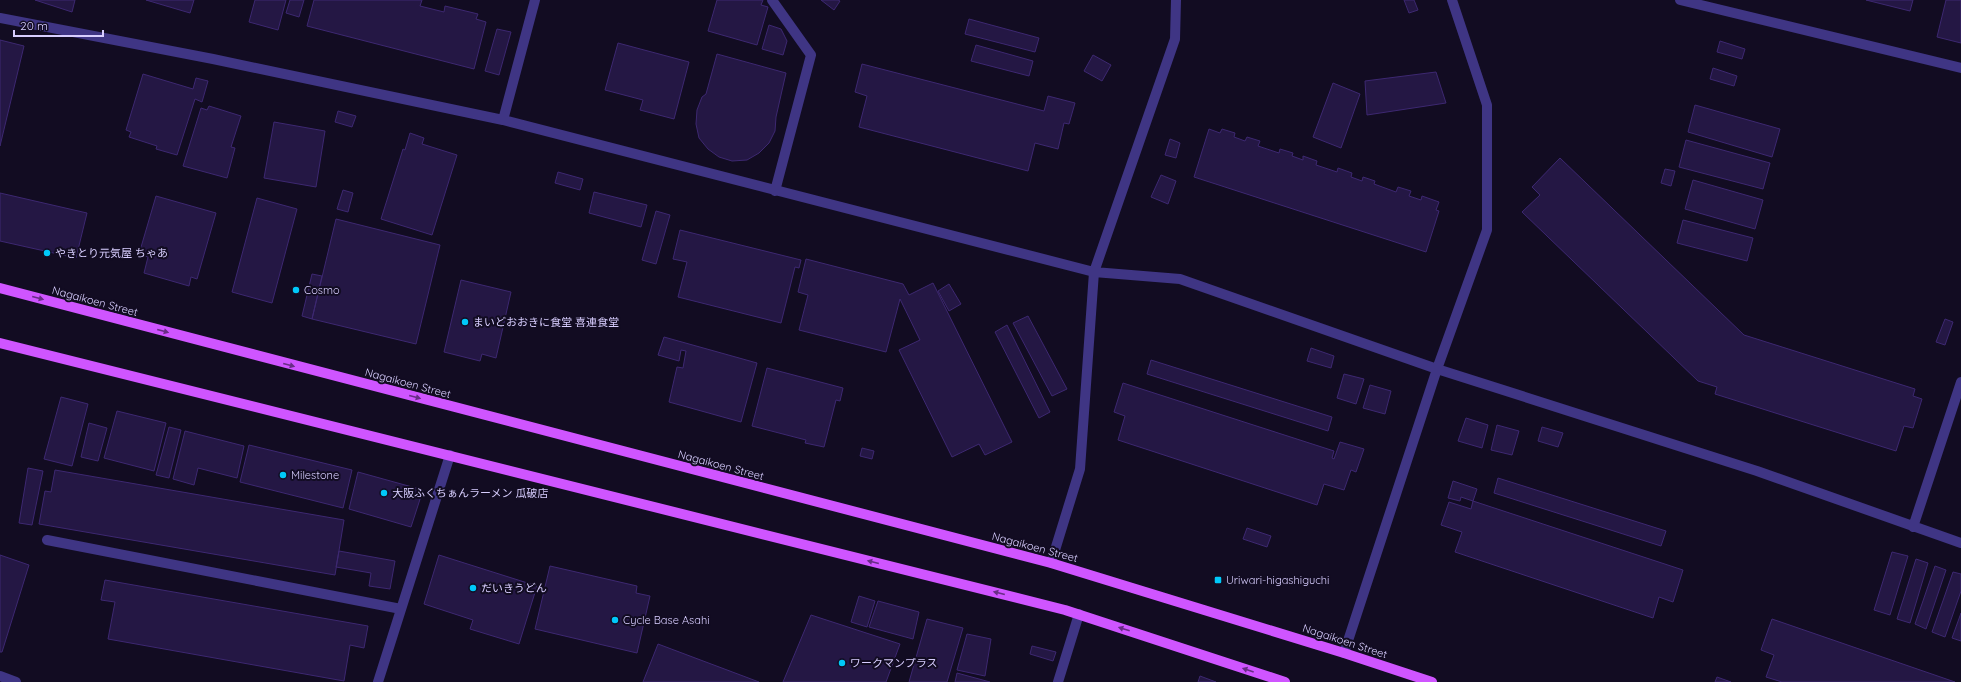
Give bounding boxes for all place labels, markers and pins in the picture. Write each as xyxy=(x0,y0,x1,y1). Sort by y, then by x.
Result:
place label: やきとり元気屋 ちゃあ xyxy=(55,246,168,260)
marker: やきとり元気屋 ちゃあ xyxy=(42,248,52,258)
place label: Cosmo xyxy=(304,283,340,297)
marker: Cosmo xyxy=(291,285,301,295)
place label: まいどおおきに食堂 喜連食堂 xyxy=(473,315,619,329)
marker: まいどおおきに食堂 喜連食堂 xyxy=(460,317,470,327)
place label: Milestone xyxy=(291,468,339,482)
marker: Milestone xyxy=(278,470,288,480)
place label: 大阪ふくちぁんラーメン 瓜破店 xyxy=(392,486,549,500)
marker: 大阪ふくちぁんラーメン 瓜破店 xyxy=(379,488,389,498)
place label: Uriwari-higashiguchi xyxy=(1226,573,1329,587)
marker: Uriwari-higashiguchi xyxy=(1213,575,1223,585)
place label: だいきうどん xyxy=(481,581,547,595)
marker: だいきうどん xyxy=(468,583,478,593)
place label: Cycle Base Asahi xyxy=(623,613,710,627)
marker: Cycle Base Asahi xyxy=(610,615,620,625)
place label: ワークマンプラス xyxy=(850,656,937,670)
marker: ワークマンプラス xyxy=(837,658,847,668)

